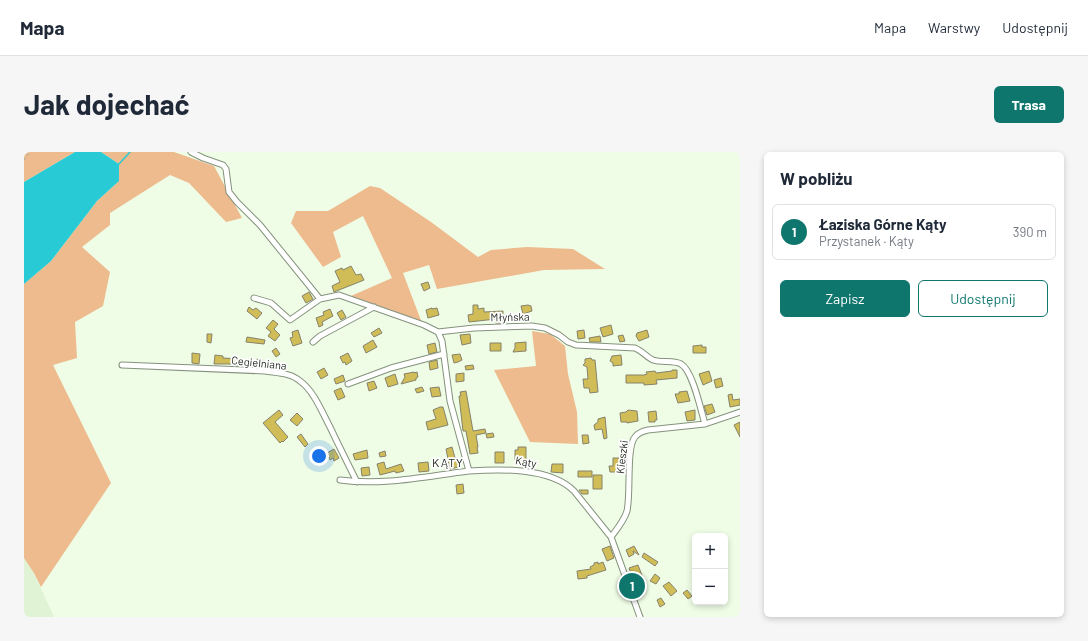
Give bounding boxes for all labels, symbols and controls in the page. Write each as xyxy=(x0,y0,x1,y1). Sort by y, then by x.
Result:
text: Mapa xyxy=(20,16,64,39)
text: Mapa xyxy=(874,19,906,36)
text: Warstwy xyxy=(928,19,980,36)
text: Udostępnij xyxy=(1002,19,1068,36)
button: Trasa xyxy=(994,86,1064,123)
text: Jak dojechać xyxy=(24,87,190,121)
text: W pobliżu xyxy=(780,168,853,188)
text: Łaziska Górne Kąty xyxy=(819,215,947,233)
text: 1 xyxy=(792,224,796,240)
text: 390 m xyxy=(1013,224,1047,240)
text: Przystanek · Kąty xyxy=(819,233,914,249)
button: Zapisz xyxy=(780,280,910,317)
button: Udostępnij xyxy=(918,280,1048,317)
street label: Młyńska xyxy=(490,310,530,323)
street label: Cegielniana xyxy=(231,353,287,372)
street label: Kieszki xyxy=(613,439,630,475)
your location xyxy=(309,446,329,466)
street label: Kąty xyxy=(514,453,538,470)
district label: KĄTY xyxy=(432,455,464,469)
map controls xyxy=(692,533,728,605)
button: + xyxy=(692,533,728,569)
button: − xyxy=(692,569,728,605)
pin: 1 xyxy=(619,571,645,601)

